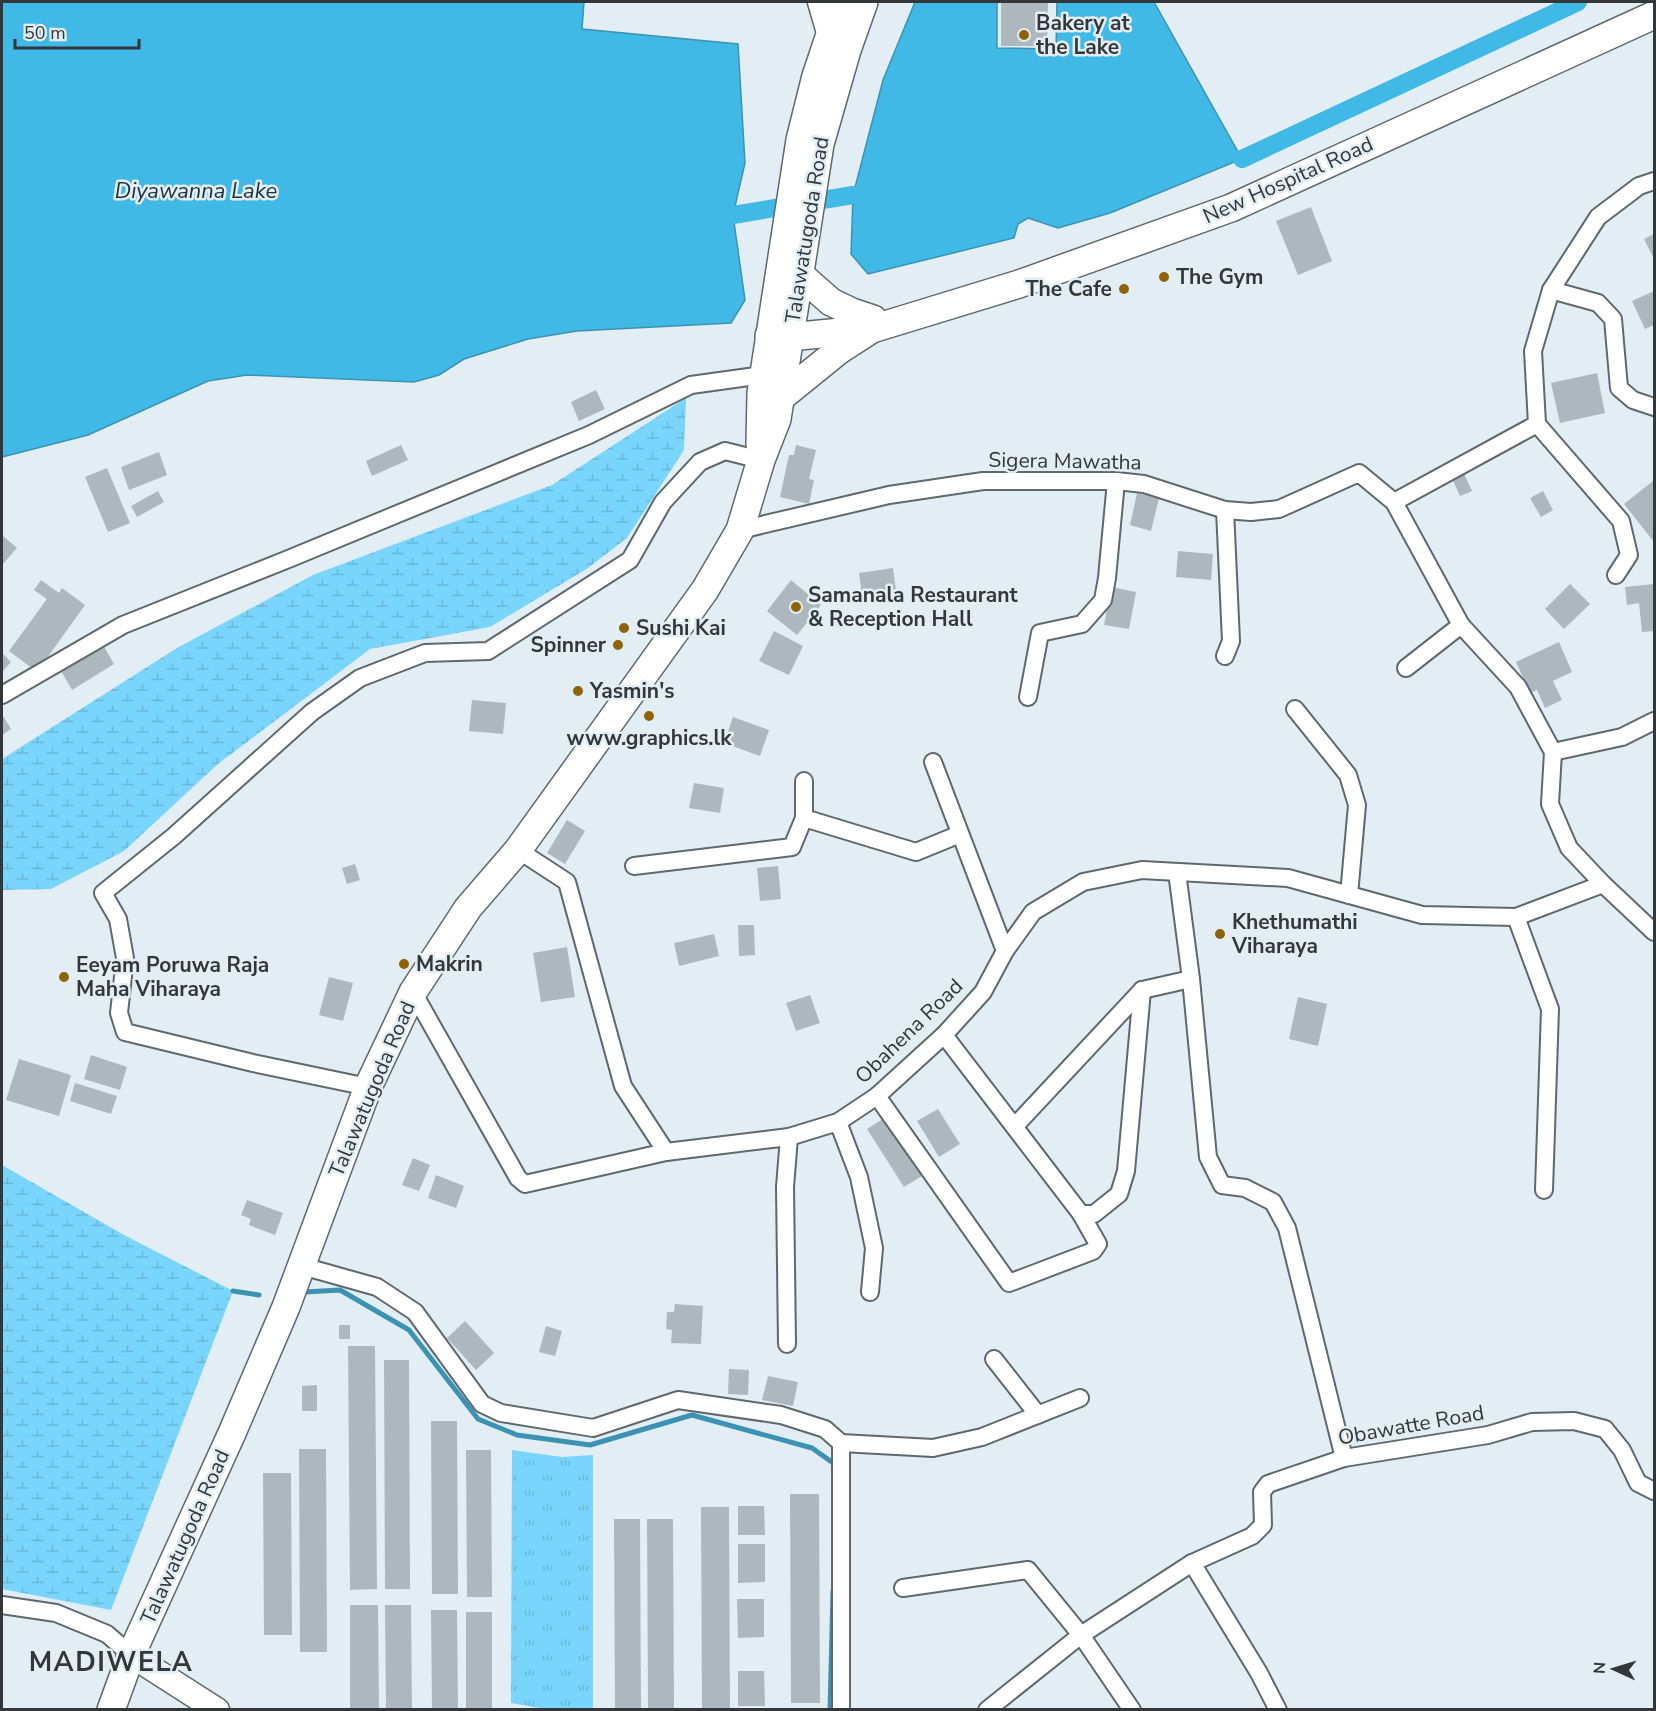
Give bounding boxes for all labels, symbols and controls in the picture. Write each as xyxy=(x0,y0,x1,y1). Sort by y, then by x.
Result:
place label: Bakery at the Lake xyxy=(1036,9,1130,61)
scale bar xyxy=(15,12,140,50)
text: 50 m xyxy=(24,21,66,45)
marker: Bakery at the Lake xyxy=(1017,28,1031,42)
street label: New Hospital Road xyxy=(1199,130,1377,230)
street label: Talawatugoda Road xyxy=(778,135,836,325)
water label: Diyawanna Lake xyxy=(115,176,277,206)
place label: The Gym xyxy=(1176,263,1263,291)
marker: The Gym xyxy=(1157,270,1171,284)
place label: The Cafe xyxy=(1026,275,1112,303)
marker: The Cafe xyxy=(1117,282,1131,296)
street label: Sigera Mawatha xyxy=(988,446,1142,476)
place label: Samanala Restaurant & Reception Hall xyxy=(808,581,1019,633)
marker: Samanala Restaurant & Reception Hall xyxy=(789,600,803,614)
place label: Sushi Kai xyxy=(636,614,726,642)
marker: Sushi Kai xyxy=(617,621,631,635)
place label: Spinner xyxy=(531,631,607,659)
marker: Spinner xyxy=(611,638,625,652)
place label: Yasmin's xyxy=(589,677,674,705)
marker: Yasmin's xyxy=(571,684,585,698)
marker: www.graphics.lk xyxy=(642,709,656,723)
place label: www.graphics.lk xyxy=(567,724,732,752)
place label: Khethumathi Viharaya xyxy=(1231,908,1358,960)
marker: Khethumathi Viharaya xyxy=(1213,927,1227,941)
place label: Makrin xyxy=(416,950,483,978)
place label: Eeyam Poruwa Raja Maha Viharaya xyxy=(76,951,269,1003)
marker: Makrin xyxy=(397,957,411,971)
marker: Eeyam Poruwa Raja Maha Viharaya xyxy=(57,970,71,984)
street label: Obahena Road xyxy=(849,972,969,1090)
street label: Talawatugoda Road xyxy=(322,997,422,1181)
street label: Obawatte Road xyxy=(1336,1398,1486,1452)
street label: Talawatugoda Road xyxy=(134,1445,236,1629)
north arrow xyxy=(1584,1639,1644,1699)
district label: MADIWELA xyxy=(29,1644,193,1681)
text: N xyxy=(1589,1661,1611,1675)

